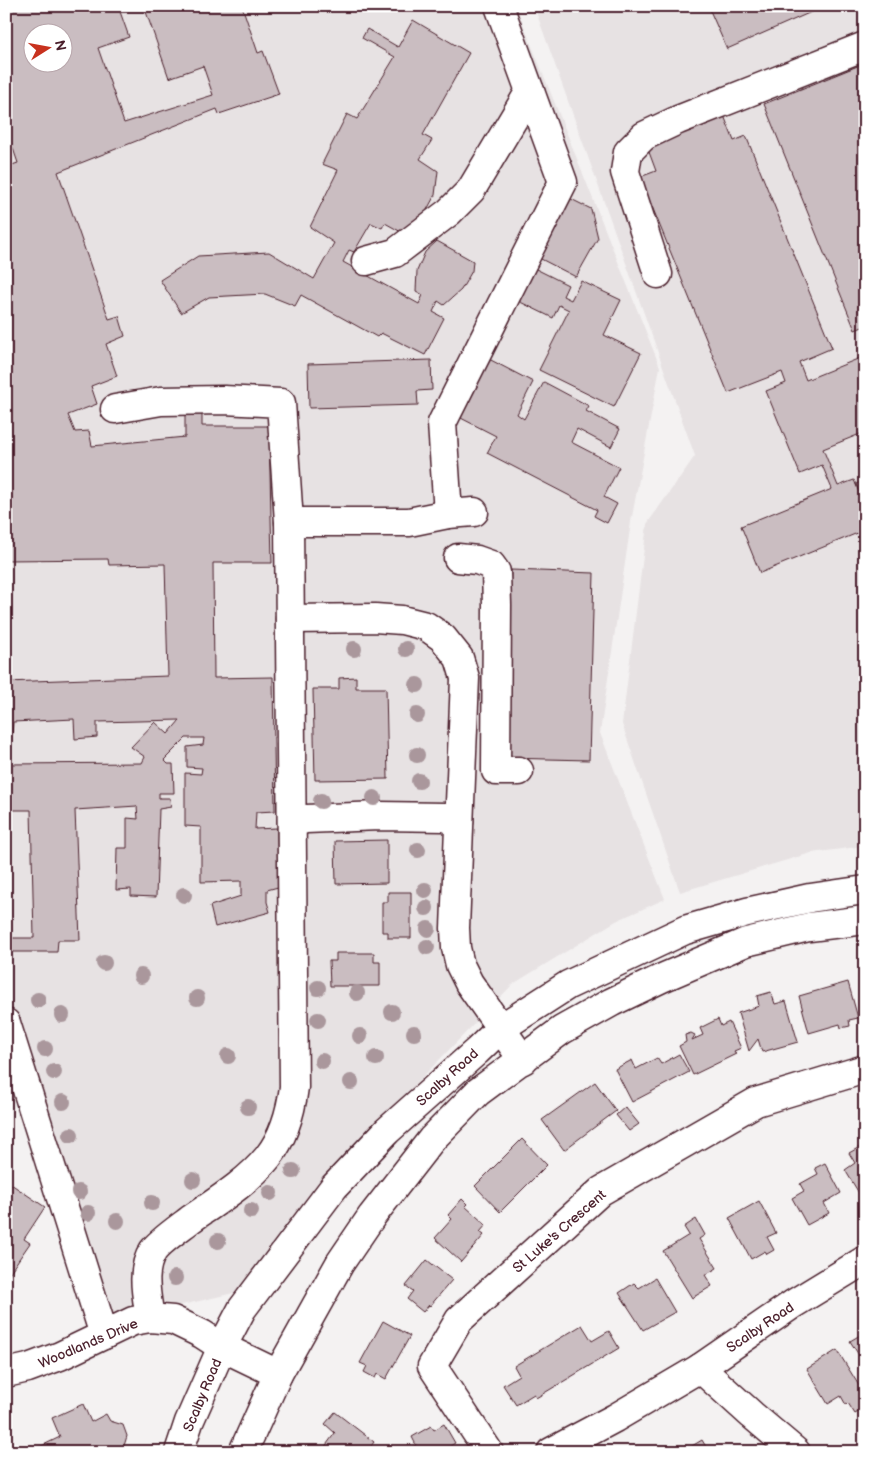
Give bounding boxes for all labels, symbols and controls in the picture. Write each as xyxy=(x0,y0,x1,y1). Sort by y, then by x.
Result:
north arrow xyxy=(22,22,72,72)
text: N xyxy=(51,39,70,52)
street label: Scalby Road xyxy=(413,1045,482,1110)
street label: St Luke's Crescent xyxy=(509,1186,610,1277)
street label: Scalby Road xyxy=(723,1299,797,1356)
street label: Woodlands Drive xyxy=(36,1315,140,1372)
street label: Scalby Road xyxy=(179,1356,225,1434)

